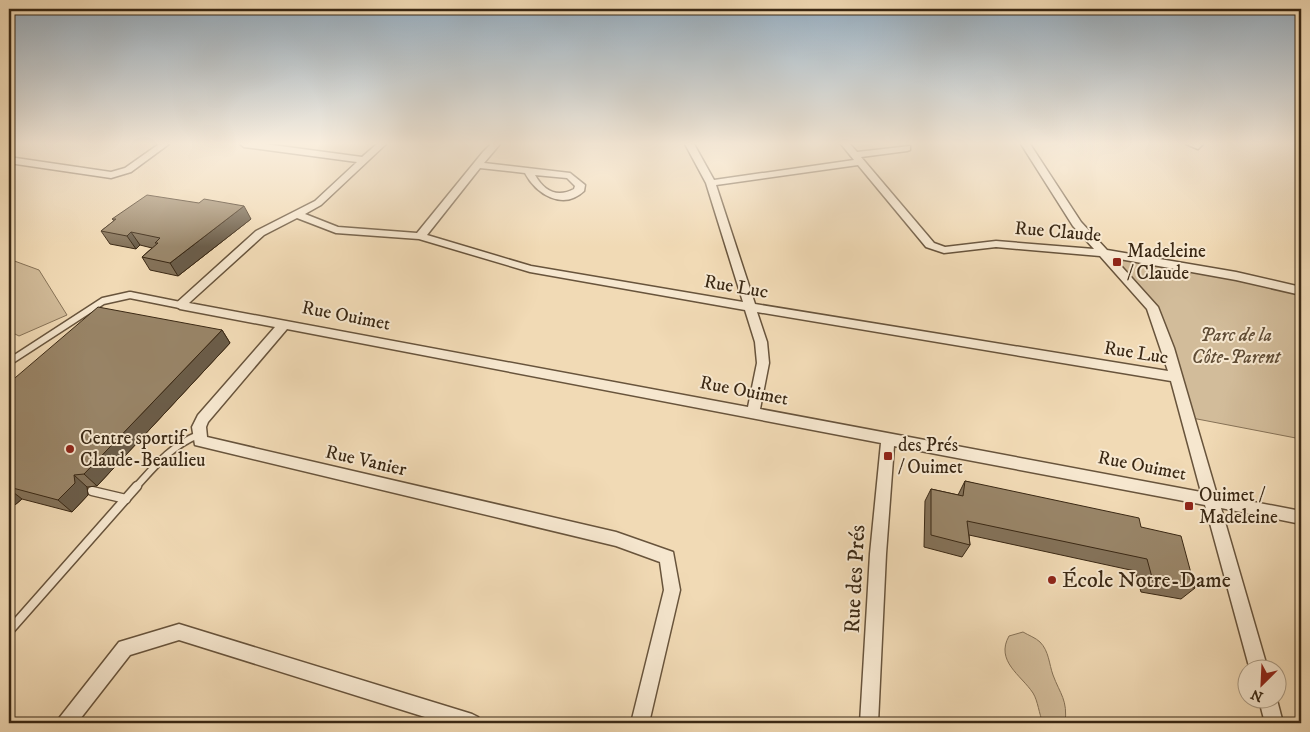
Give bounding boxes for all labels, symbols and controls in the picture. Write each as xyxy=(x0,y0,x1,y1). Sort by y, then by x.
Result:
street label: Rue Claude xyxy=(1014,217,1102,247)
place label: Madeleine / Claude xyxy=(1127,240,1206,285)
marker: Madeleine / Claude xyxy=(1111,256,1123,268)
street label: Rue Luc xyxy=(702,270,770,304)
street label: Rue Ouimet xyxy=(300,296,392,336)
park label: Parc de la Côte-Parent xyxy=(1192,324,1282,369)
street label: Rue Luc xyxy=(1102,337,1170,369)
street label: Rue Ouimet xyxy=(698,371,790,411)
place label: Centre sportif Claude-Beaulieu xyxy=(80,427,205,472)
place label: des Prés / Ouimet xyxy=(898,434,963,479)
street label: Rue Vanier xyxy=(323,441,409,481)
marker: Centre sportif Claude-Beaulieu xyxy=(64,443,76,455)
street label: Rue Ouimet xyxy=(1096,446,1188,486)
marker: des Prés / Ouimet xyxy=(882,450,894,462)
place label: Ouimet / Madeleine xyxy=(1199,484,1278,529)
marker: Ouimet / Madeleine xyxy=(1183,500,1195,512)
street label: Rue des Prés xyxy=(839,524,871,634)
place label: École Notre-Dame xyxy=(1062,567,1231,594)
marker: École Notre-Dame xyxy=(1046,574,1058,586)
north arrow xyxy=(1238,660,1288,710)
text: N xyxy=(1248,684,1266,706)

